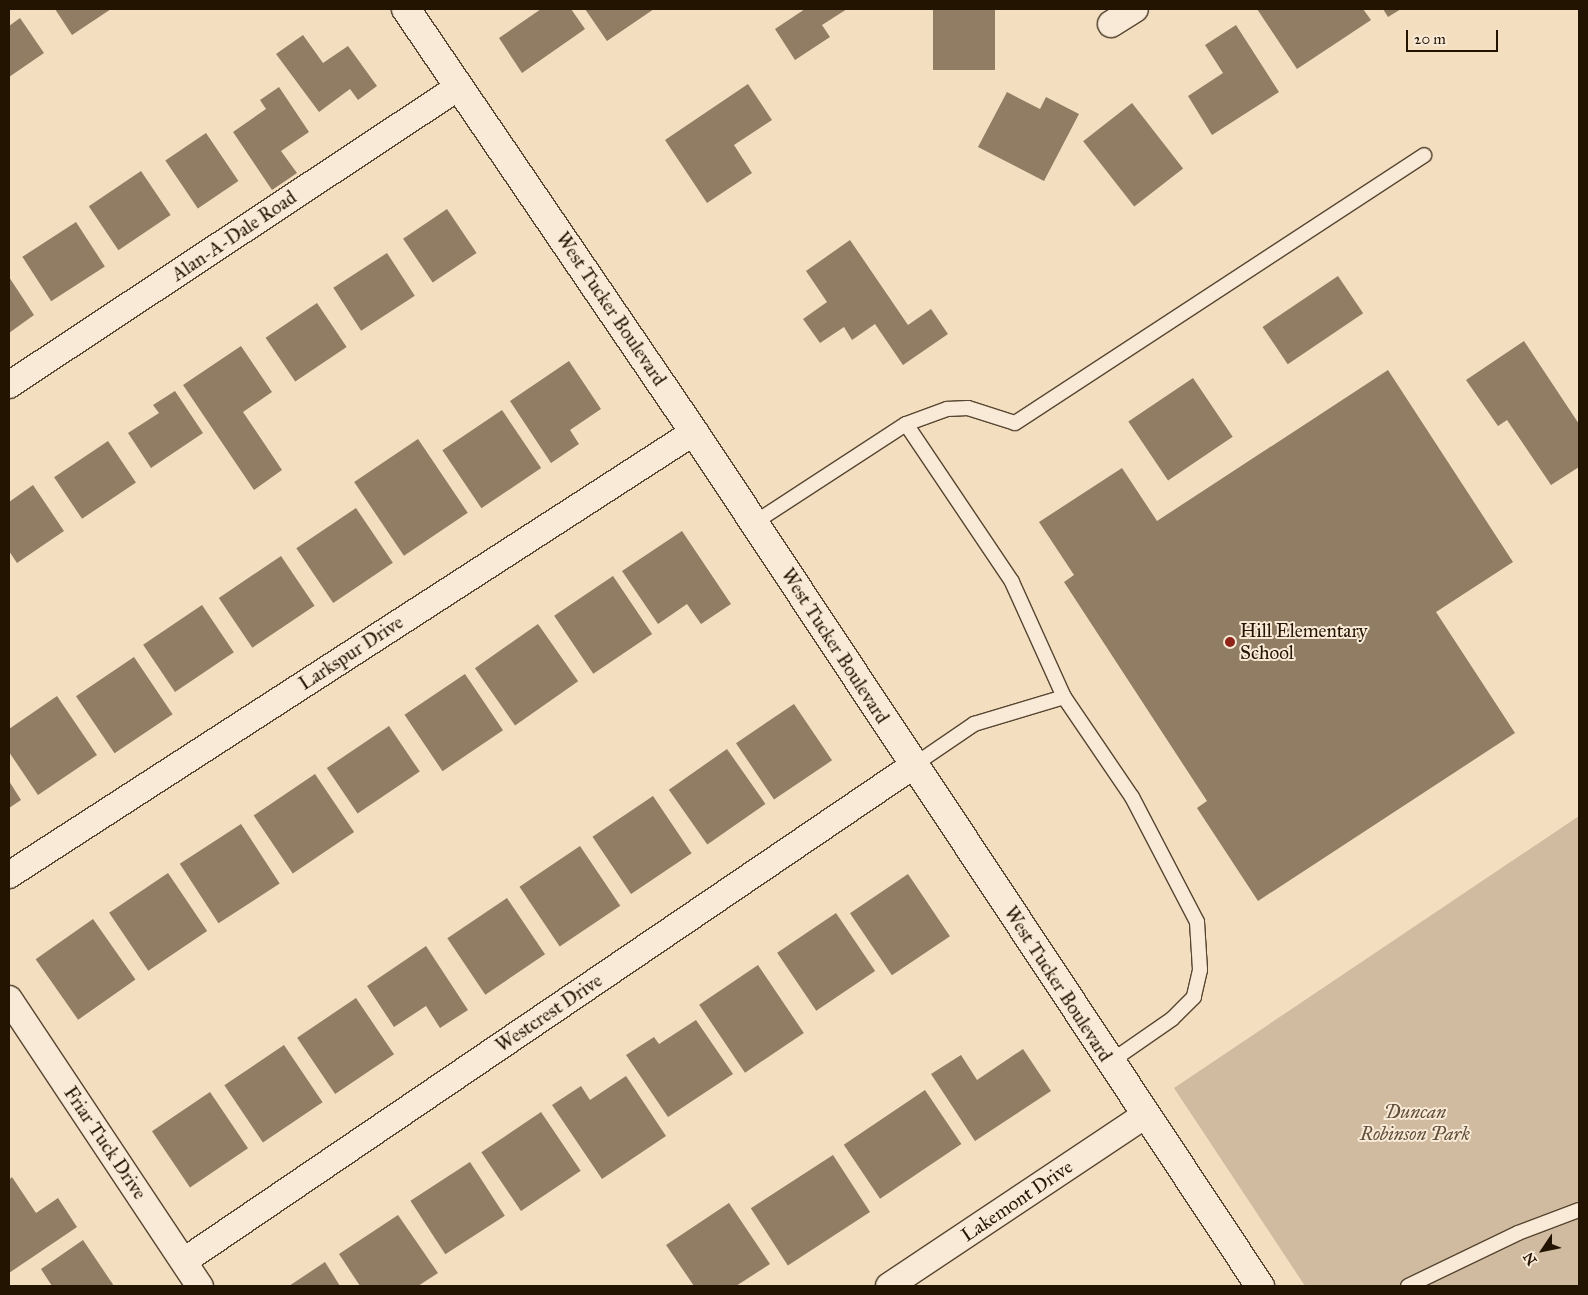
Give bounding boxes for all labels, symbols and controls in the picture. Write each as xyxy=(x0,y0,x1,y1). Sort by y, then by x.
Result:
scale bar xyxy=(1408,20,1500,52)
text: 20 m xyxy=(1414,30,1446,48)
street label: Alan-A-Dale Road xyxy=(167,186,301,286)
street label: West Tucker Boulevard xyxy=(551,228,671,390)
street label: West Tucker Boulevard xyxy=(776,564,894,728)
street label: Larkspur Drive xyxy=(295,611,407,695)
place label: Hill Elementary School xyxy=(1240,620,1367,664)
marker: Hill Elementary School xyxy=(1224,636,1236,648)
street label: West Tucker Boulevard xyxy=(999,902,1117,1066)
street label: Westcrest Drive xyxy=(491,969,607,1057)
street label: Friar Tuck Drive xyxy=(59,1082,151,1204)
park label: Duncan Robinson Park xyxy=(1360,1101,1470,1145)
street label: Lakemont Drive xyxy=(957,1155,1077,1247)
north arrow xyxy=(1518,1225,1568,1275)
text: N xyxy=(1520,1249,1541,1268)

